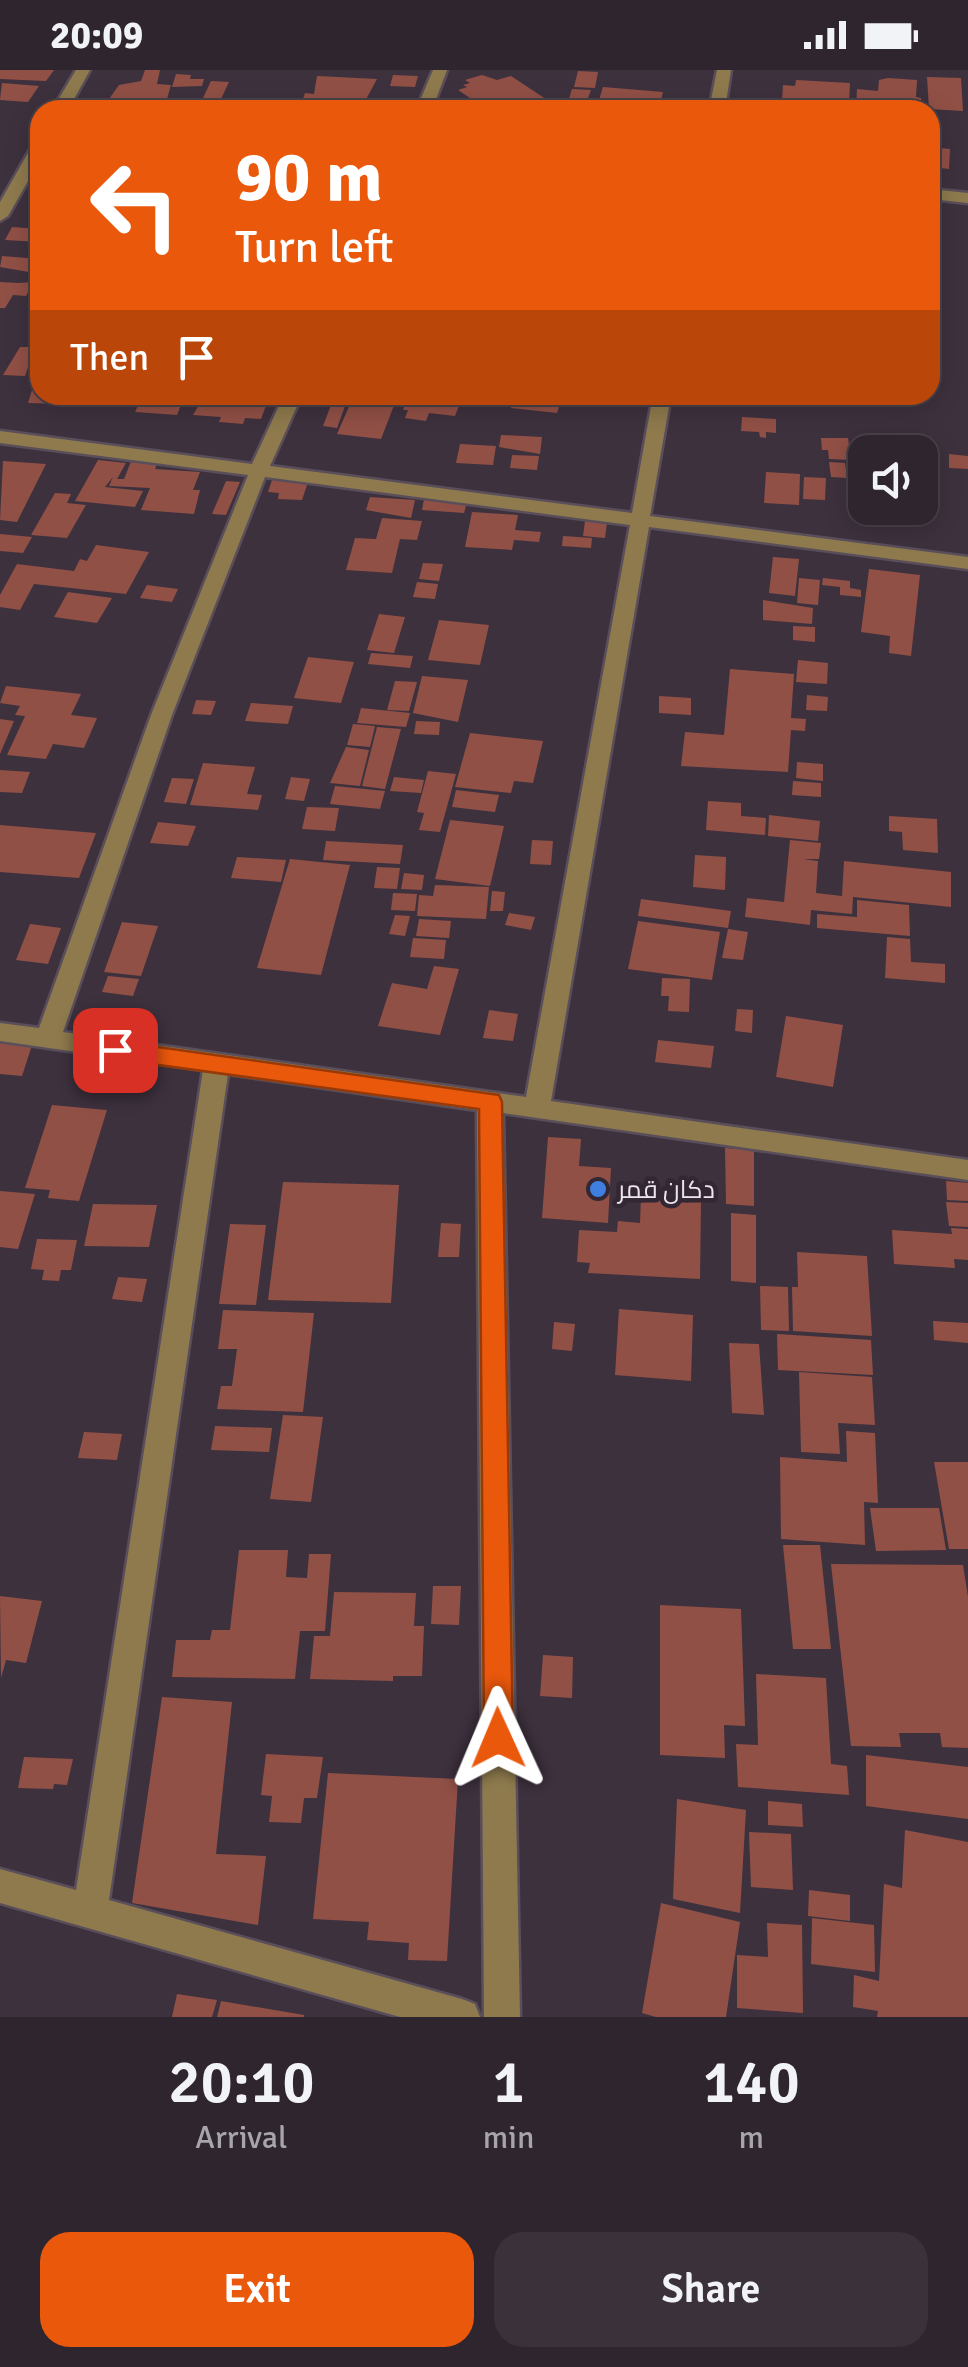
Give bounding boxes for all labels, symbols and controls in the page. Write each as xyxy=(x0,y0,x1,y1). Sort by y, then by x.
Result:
text: 20:09 xyxy=(50,12,143,59)
text: 90 m xyxy=(235,134,383,220)
icon: left xyxy=(70,140,200,270)
text: Turn left xyxy=(235,220,394,275)
icon: arrive xyxy=(169,330,224,385)
text: Then xyxy=(70,334,149,381)
map controls xyxy=(848,435,938,525)
button: sound xyxy=(848,435,938,525)
pin xyxy=(73,1008,158,1093)
icon: arrive xyxy=(88,1023,143,1078)
place label: دكان قمر xyxy=(616,1174,715,1205)
marker: دكان قمر xyxy=(587,1178,609,1200)
position arrow xyxy=(446,1686,550,1790)
text: 20:10 xyxy=(168,2046,315,2120)
text: 1 xyxy=(492,2046,525,2120)
text: 140 xyxy=(703,2046,800,2120)
text: Arrival xyxy=(195,2118,288,2157)
text: min xyxy=(483,2118,534,2157)
text: m xyxy=(738,2118,764,2157)
button: Exit xyxy=(40,2232,474,2347)
button: Share xyxy=(494,2232,928,2347)

